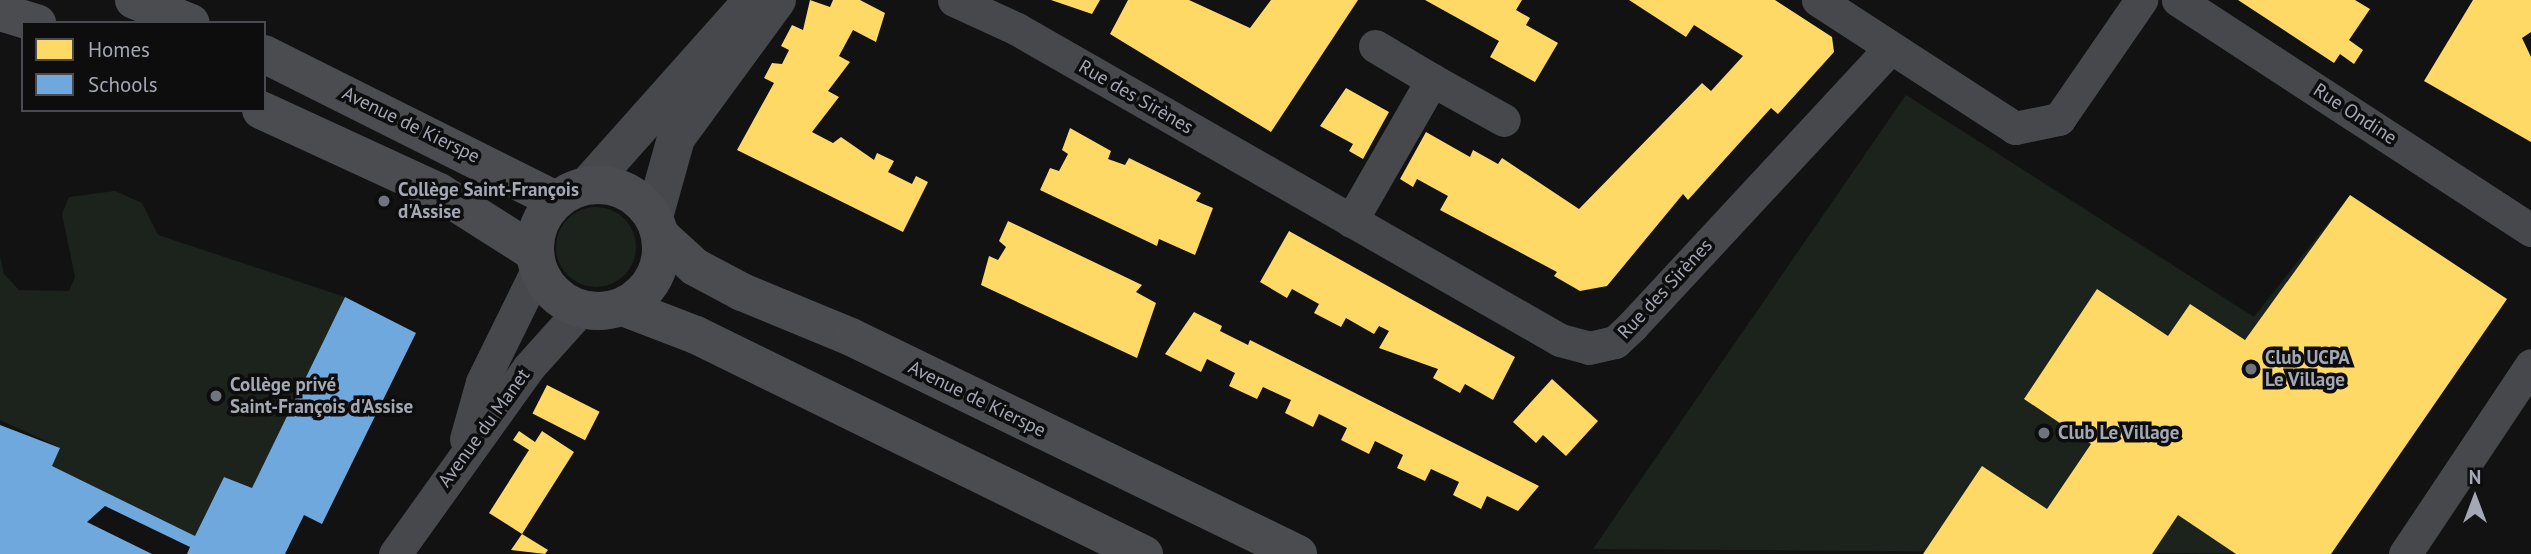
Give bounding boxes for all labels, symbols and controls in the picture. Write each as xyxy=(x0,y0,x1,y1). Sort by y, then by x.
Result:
legend xyxy=(21,21,266,112)
text: Homes xyxy=(88,36,150,63)
street label: Rue des Sirènes xyxy=(1075,55,1197,139)
text: Schools xyxy=(88,71,158,98)
street label: Rue Ondine xyxy=(2309,79,2401,149)
street label: Avenue de Kierspe xyxy=(339,82,483,168)
place label: Collège Saint-François d'Assise xyxy=(398,179,579,223)
marker: Collège Saint-François d'Assise xyxy=(376,193,392,209)
street label: Rue des Sirènes xyxy=(1613,234,1717,344)
place label: Club UCPA Le Village xyxy=(2265,347,2350,391)
street label: Avenue de Kierspe xyxy=(905,356,1049,442)
marker: Club UCPA Le Village xyxy=(2243,361,2259,377)
street label: Avenue du Manet xyxy=(433,364,535,492)
place label: Collège privé Saint-François d'Assise xyxy=(230,374,413,418)
marker: Collège privé Saint-François d'Assise xyxy=(208,388,224,404)
place label: Club Le Village xyxy=(2058,422,2180,444)
marker: Club Le Village xyxy=(2036,425,2052,441)
north arrow xyxy=(2440,463,2510,533)
text: N xyxy=(2469,465,2481,489)

